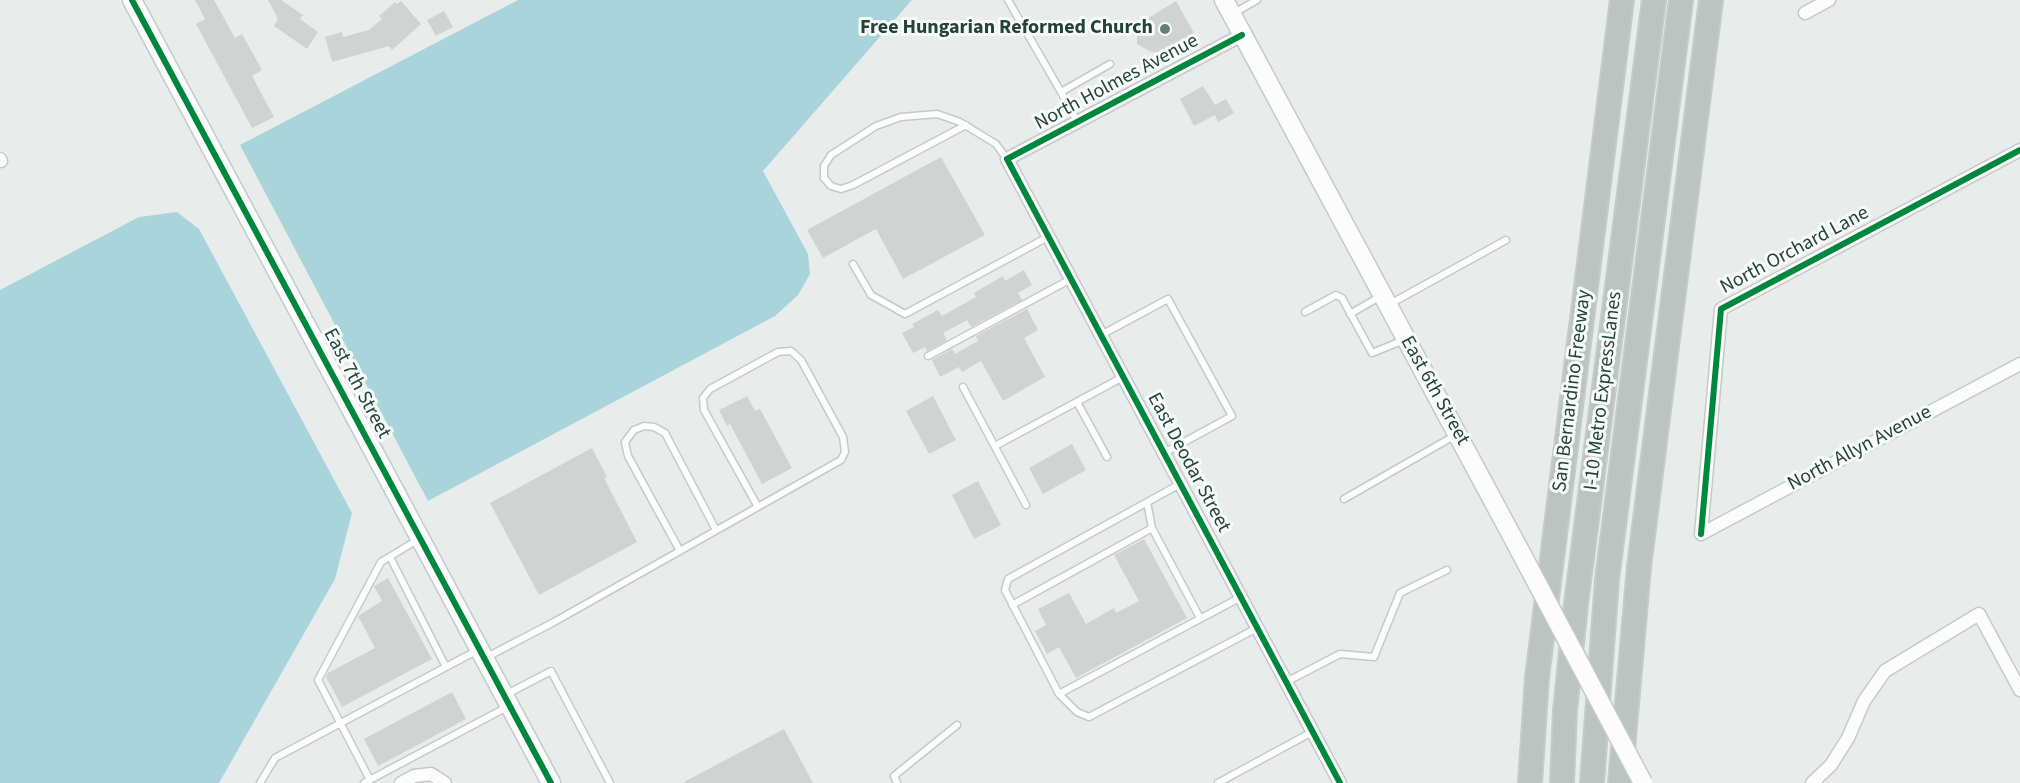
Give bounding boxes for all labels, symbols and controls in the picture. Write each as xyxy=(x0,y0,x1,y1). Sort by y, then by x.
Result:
place label: Free Hungarian Reformed Church xyxy=(860,17,1153,41)
marker: Free Hungarian Reformed Church xyxy=(1158,22,1172,36)
street label: North Holmes Avenue xyxy=(1031,30,1203,136)
street label: North Orchard Lane xyxy=(1717,202,1873,300)
street label: San Bernardino Freeway xyxy=(1549,288,1597,494)
street label: I-10 Metro ExpressLanes xyxy=(1580,290,1628,492)
street label: East 7th Street xyxy=(317,325,395,443)
street label: East 6th Street xyxy=(1394,332,1474,450)
street label: East Deodar Street xyxy=(1141,389,1235,537)
street label: North Allyn Avenue xyxy=(1784,401,1936,497)

